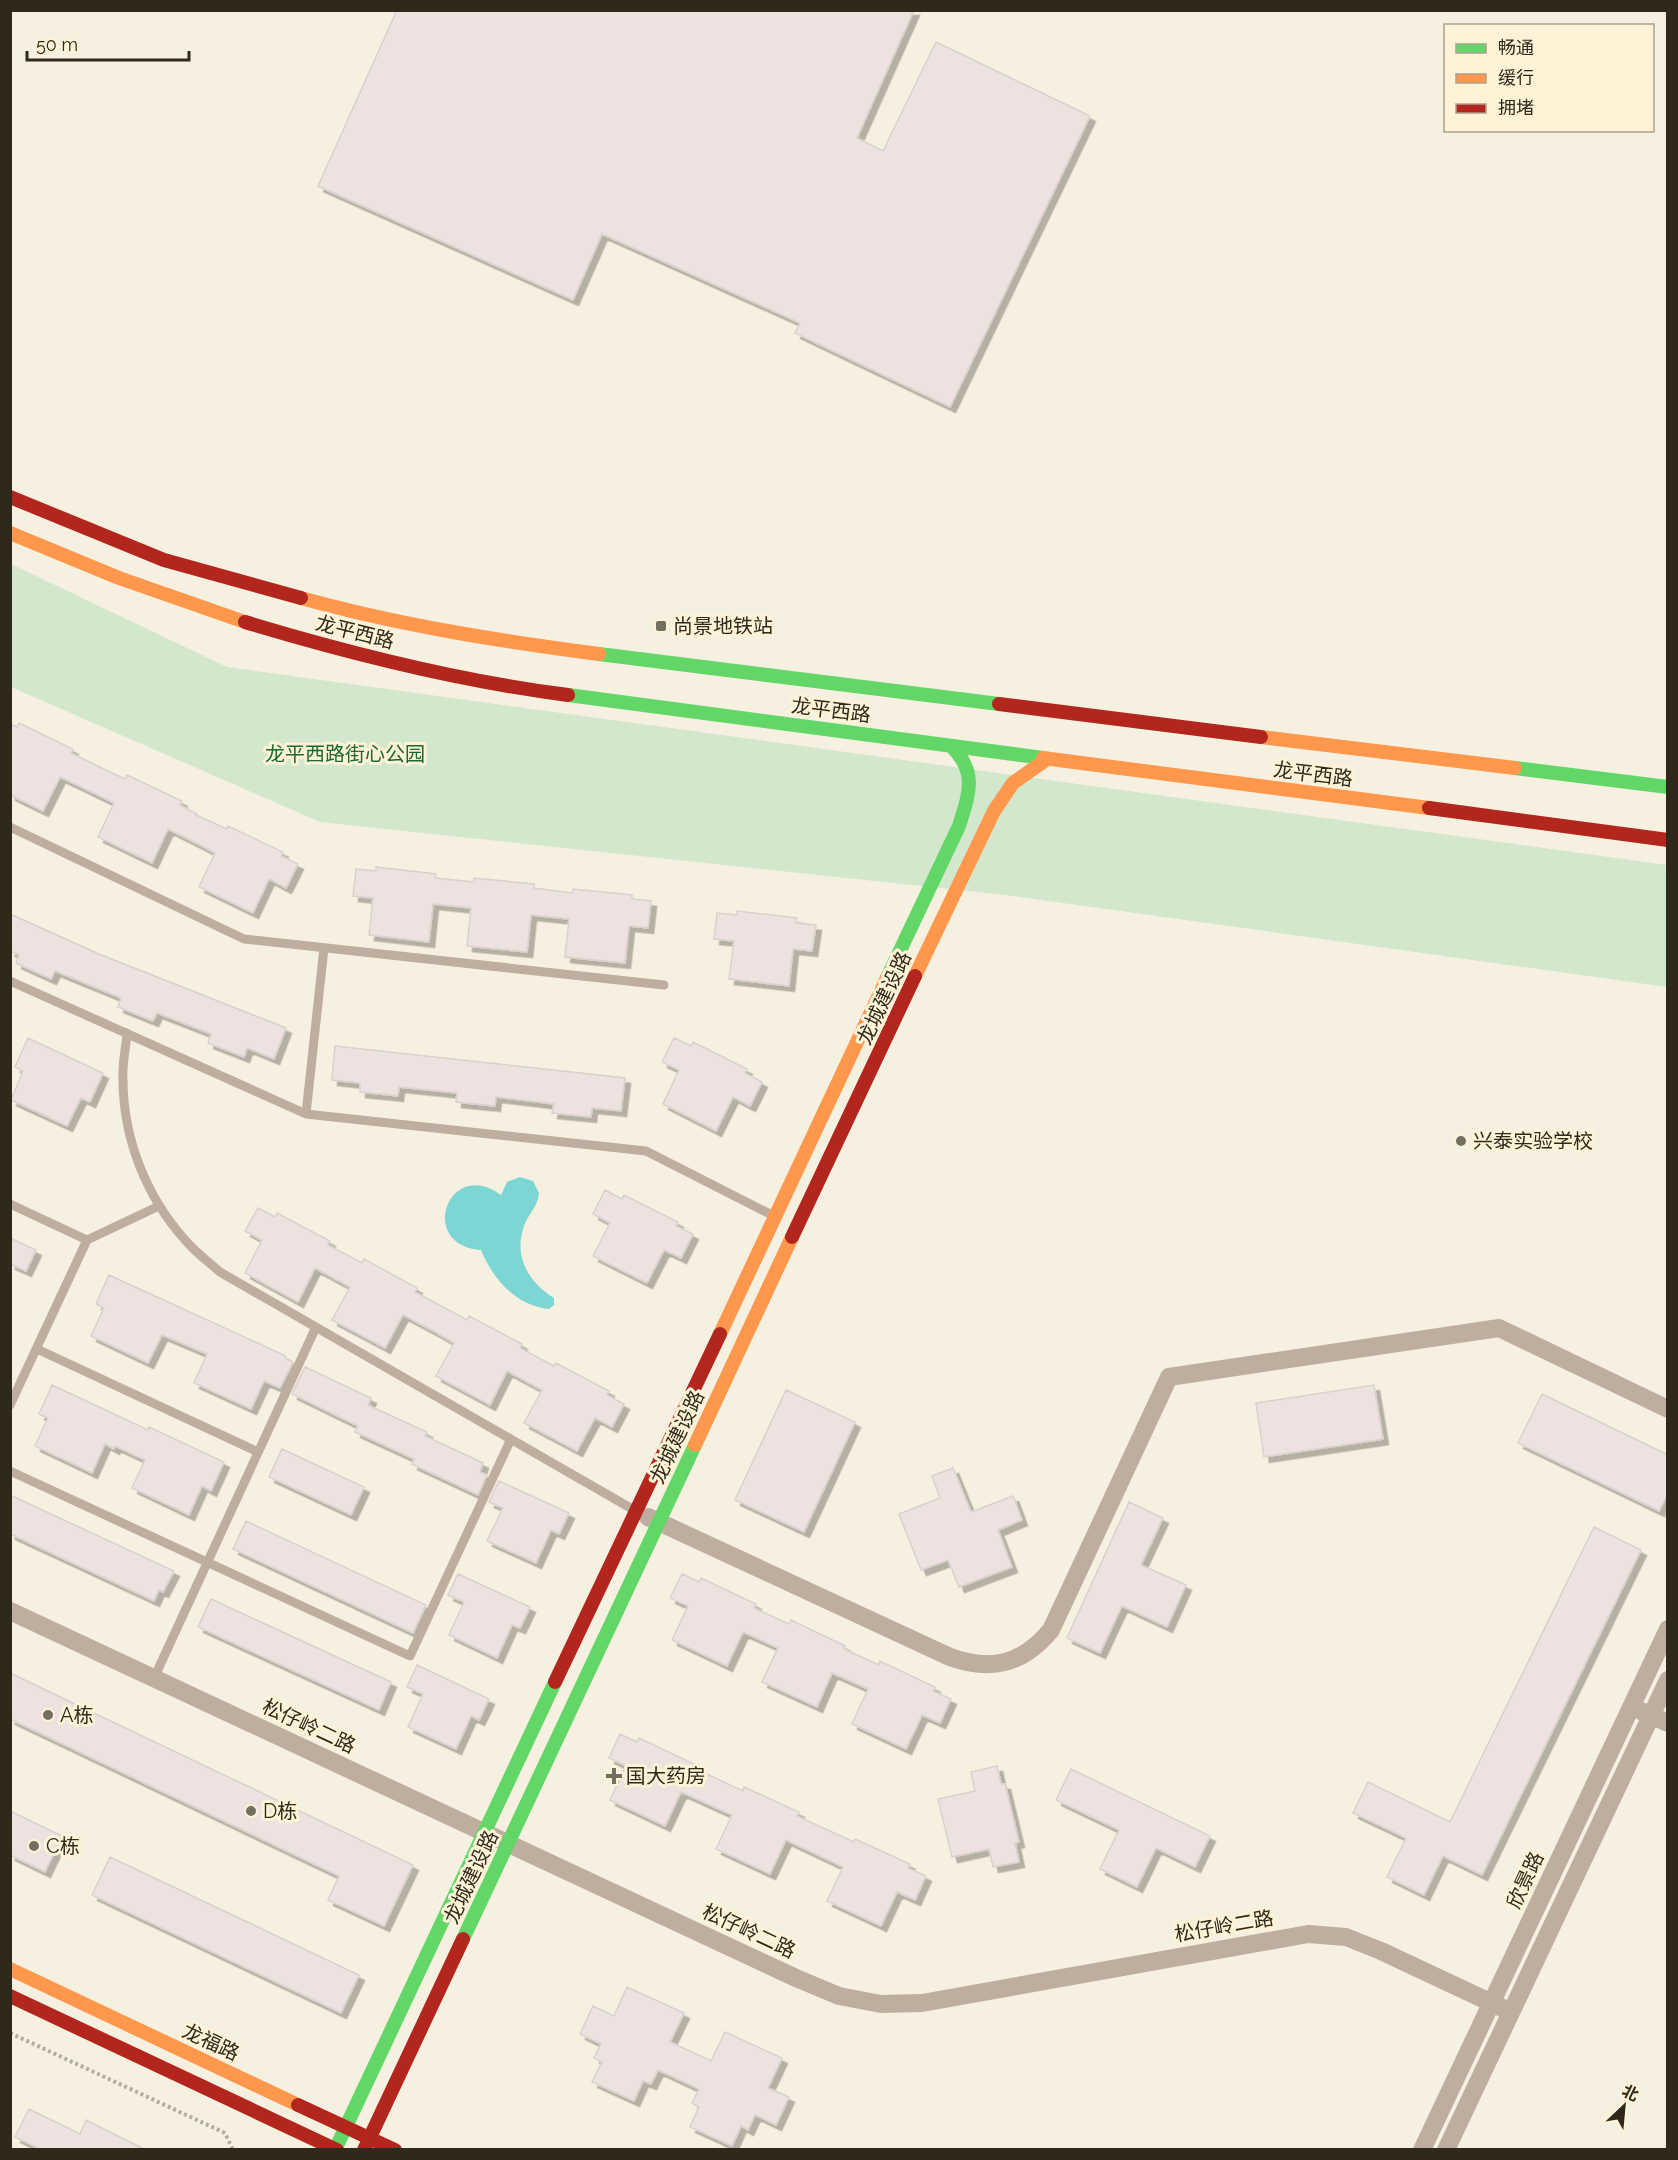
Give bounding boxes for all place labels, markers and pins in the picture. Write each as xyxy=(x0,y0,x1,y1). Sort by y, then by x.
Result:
place label: 尚景地铁站 xyxy=(673,614,773,638)
marker: 尚景地铁站 xyxy=(654,619,668,633)
place label: 兴泰实验学校 xyxy=(1473,1129,1593,1153)
marker: 兴泰实验学校 xyxy=(1454,1134,1468,1148)
place label: A栋 xyxy=(60,1703,94,1727)
marker: A栋 xyxy=(41,1708,55,1722)
place label: 国大药房 xyxy=(626,1764,706,1788)
marker: 国大药房 xyxy=(607,1769,621,1783)
place label: D栋 xyxy=(263,1799,297,1823)
marker: D栋 xyxy=(244,1804,258,1818)
place label: C栋 xyxy=(46,1834,80,1858)
marker: C栋 xyxy=(27,1839,41,1853)

